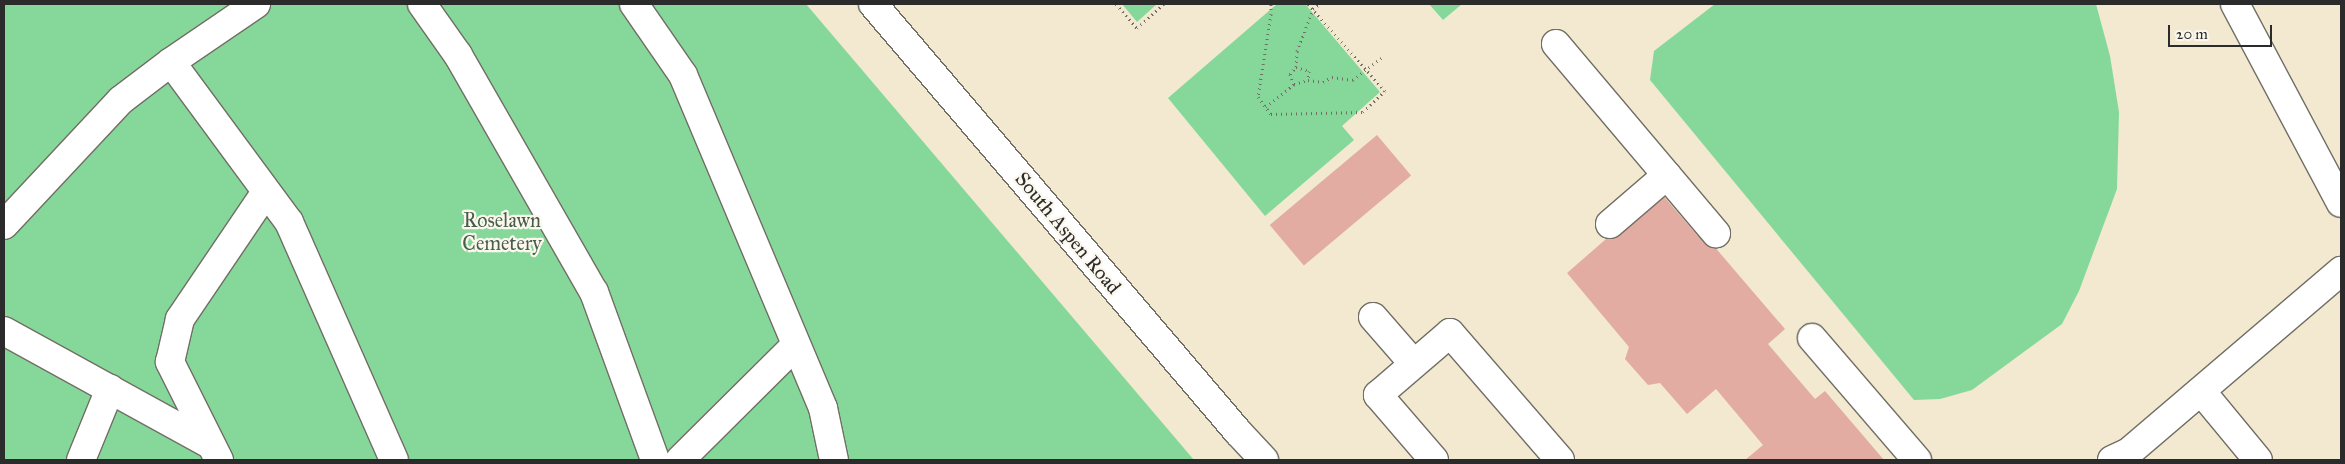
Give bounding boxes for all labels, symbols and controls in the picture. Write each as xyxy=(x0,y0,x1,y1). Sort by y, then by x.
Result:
scale bar xyxy=(2170,15,2274,47)
text: 20 m xyxy=(2176,25,2208,43)
street label: South Aspen Road xyxy=(1010,167,1126,299)
park label: Roselawn Cemetery xyxy=(462,208,542,255)

